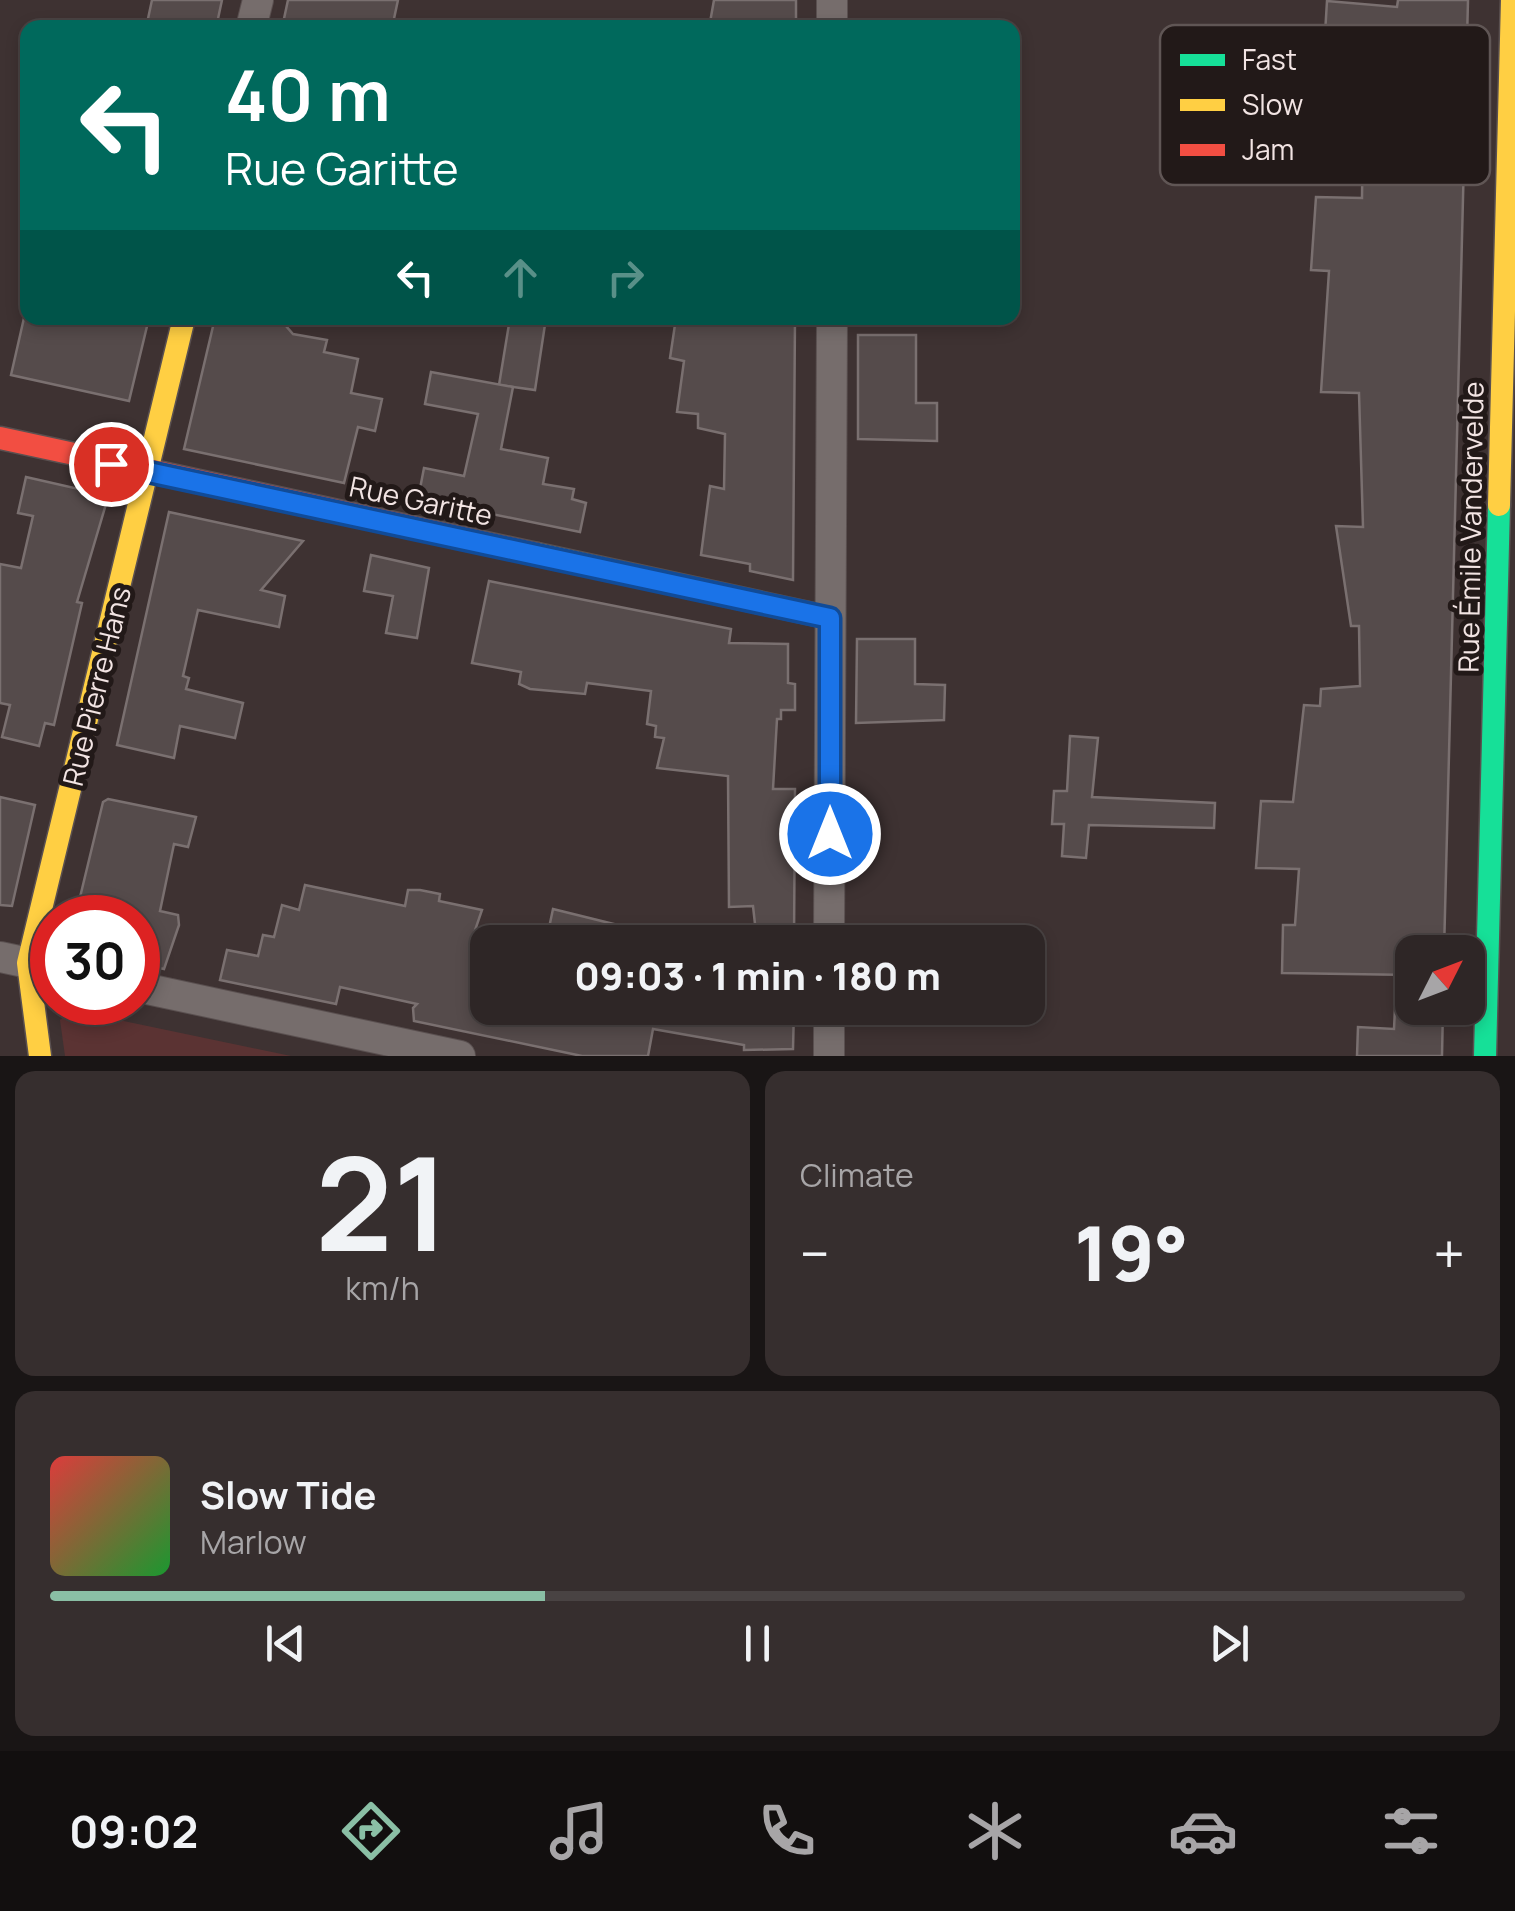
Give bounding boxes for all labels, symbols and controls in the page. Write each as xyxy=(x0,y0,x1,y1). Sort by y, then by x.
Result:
legend xyxy=(1160,25,1490,185)
text: Fast xyxy=(1242,40,1297,78)
text: 40 m xyxy=(225,46,391,142)
icon: left xyxy=(60,60,190,190)
text: Slow xyxy=(1242,85,1303,123)
text: Jam xyxy=(1242,130,1294,168)
text: Rue Garitte xyxy=(225,137,459,199)
icon: left xyxy=(388,250,443,305)
icon: ahead xyxy=(493,250,548,305)
icon: right xyxy=(598,250,653,305)
street label: Rue Émile Vandervelde xyxy=(1448,381,1492,673)
pin xyxy=(69,422,154,507)
icon: arrive xyxy=(84,437,139,492)
street label: Rue Garitte xyxy=(346,466,496,534)
street label: Rue Pierre Hans xyxy=(53,582,139,790)
position arrow xyxy=(778,782,882,886)
speed limit sign: 30 xyxy=(30,895,160,1025)
north arrow xyxy=(1395,935,1485,1025)
map controls xyxy=(1395,935,1485,1025)
text: 09:03 · 1 min · 180 m xyxy=(574,949,941,1001)
text: 21 xyxy=(315,1112,450,1290)
text: Climate xyxy=(800,1153,914,1197)
text: 19° xyxy=(1074,1201,1189,1304)
text: − xyxy=(800,1215,830,1291)
text: + xyxy=(1433,1215,1465,1291)
text: km/h xyxy=(345,1266,420,1310)
text: Slow Tide xyxy=(200,1468,377,1520)
text: Marlow xyxy=(200,1520,307,1564)
icon: previous xyxy=(258,1616,313,1671)
icon: pause xyxy=(730,1616,785,1671)
icon: next xyxy=(1202,1616,1257,1671)
icon: directions xyxy=(336,1796,406,1866)
icon: music xyxy=(544,1796,614,1866)
icon: phone xyxy=(752,1796,822,1866)
icon: climate xyxy=(960,1796,1030,1866)
icon: car xyxy=(1168,1796,1238,1866)
icon: filters xyxy=(1376,1796,1446,1866)
text: 09:02 xyxy=(69,1800,198,1862)

